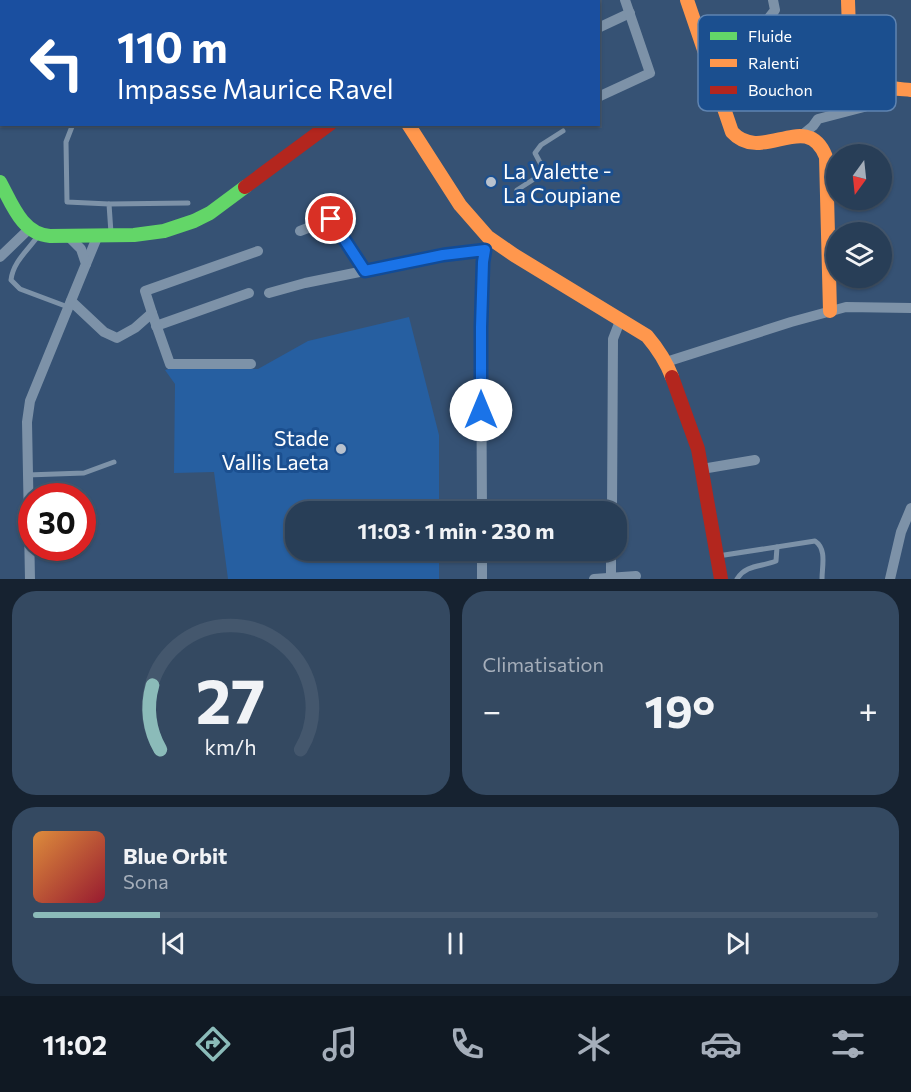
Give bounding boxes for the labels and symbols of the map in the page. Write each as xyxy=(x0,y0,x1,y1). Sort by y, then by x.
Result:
legend xyxy=(698,15,896,111)
text: Fluide xyxy=(748,26,792,45)
text: Ralenti xyxy=(748,53,799,72)
text: Bouchon xyxy=(748,80,813,99)
north arrow xyxy=(826,144,892,210)
place label: La Valette - La Coupiane xyxy=(503,158,621,207)
marker: La Valette - La Coupiane xyxy=(484,175,498,189)
pin xyxy=(305,193,356,244)
position arrow xyxy=(449,378,513,442)
place label: Stade Vallis Laeta xyxy=(222,425,329,474)
marker: Stade Vallis Laeta xyxy=(334,442,348,456)
speed limit sign: 30 xyxy=(18,483,96,561)

